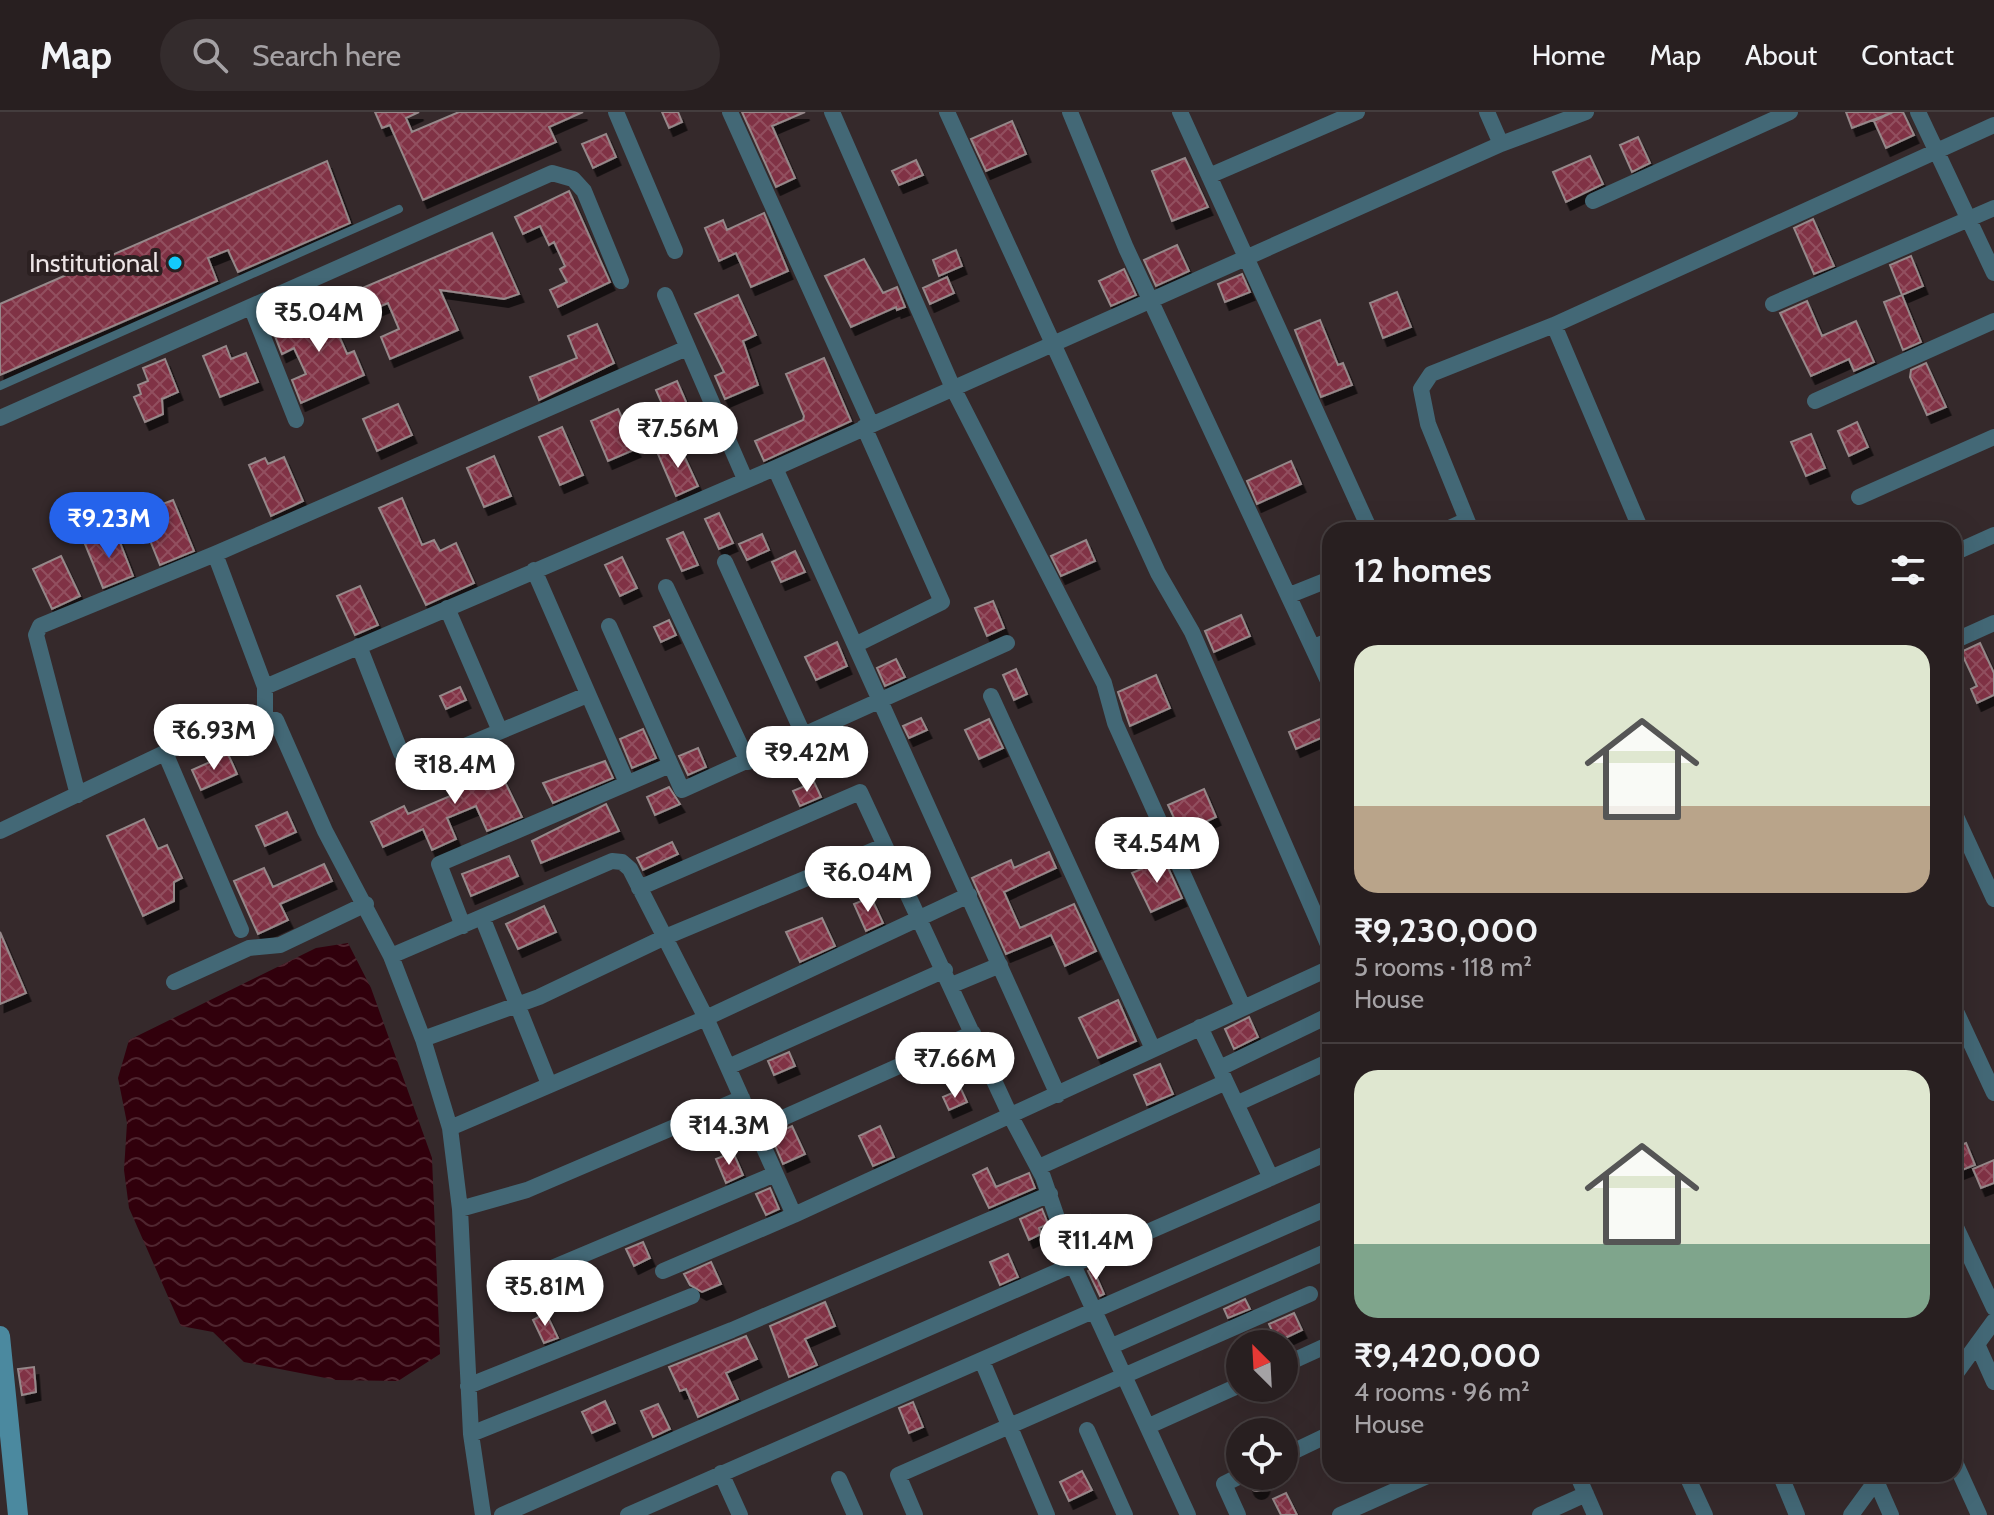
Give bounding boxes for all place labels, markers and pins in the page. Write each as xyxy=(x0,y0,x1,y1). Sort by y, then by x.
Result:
place label: Institutional xyxy=(29,247,159,279)
marker: Institutional xyxy=(166,254,184,272)
pin: ₹5.04M xyxy=(254,286,384,354)
pin: ₹7.56M xyxy=(613,402,743,470)
pin: ₹9.23M xyxy=(44,492,174,560)
pin: ₹6.93M xyxy=(149,704,279,772)
pin: ₹9.42M xyxy=(742,726,872,794)
pin: ₹18.4M xyxy=(390,738,520,806)
pin: ₹4.54M xyxy=(1092,817,1222,885)
pin: ₹6.04M xyxy=(803,846,933,914)
pin: ₹7.66M xyxy=(890,1032,1020,1100)
pin: ₹14.3M xyxy=(664,1099,794,1167)
pin: ₹11.4M xyxy=(1031,1214,1161,1282)
pin: ₹5.81M xyxy=(480,1260,610,1328)

